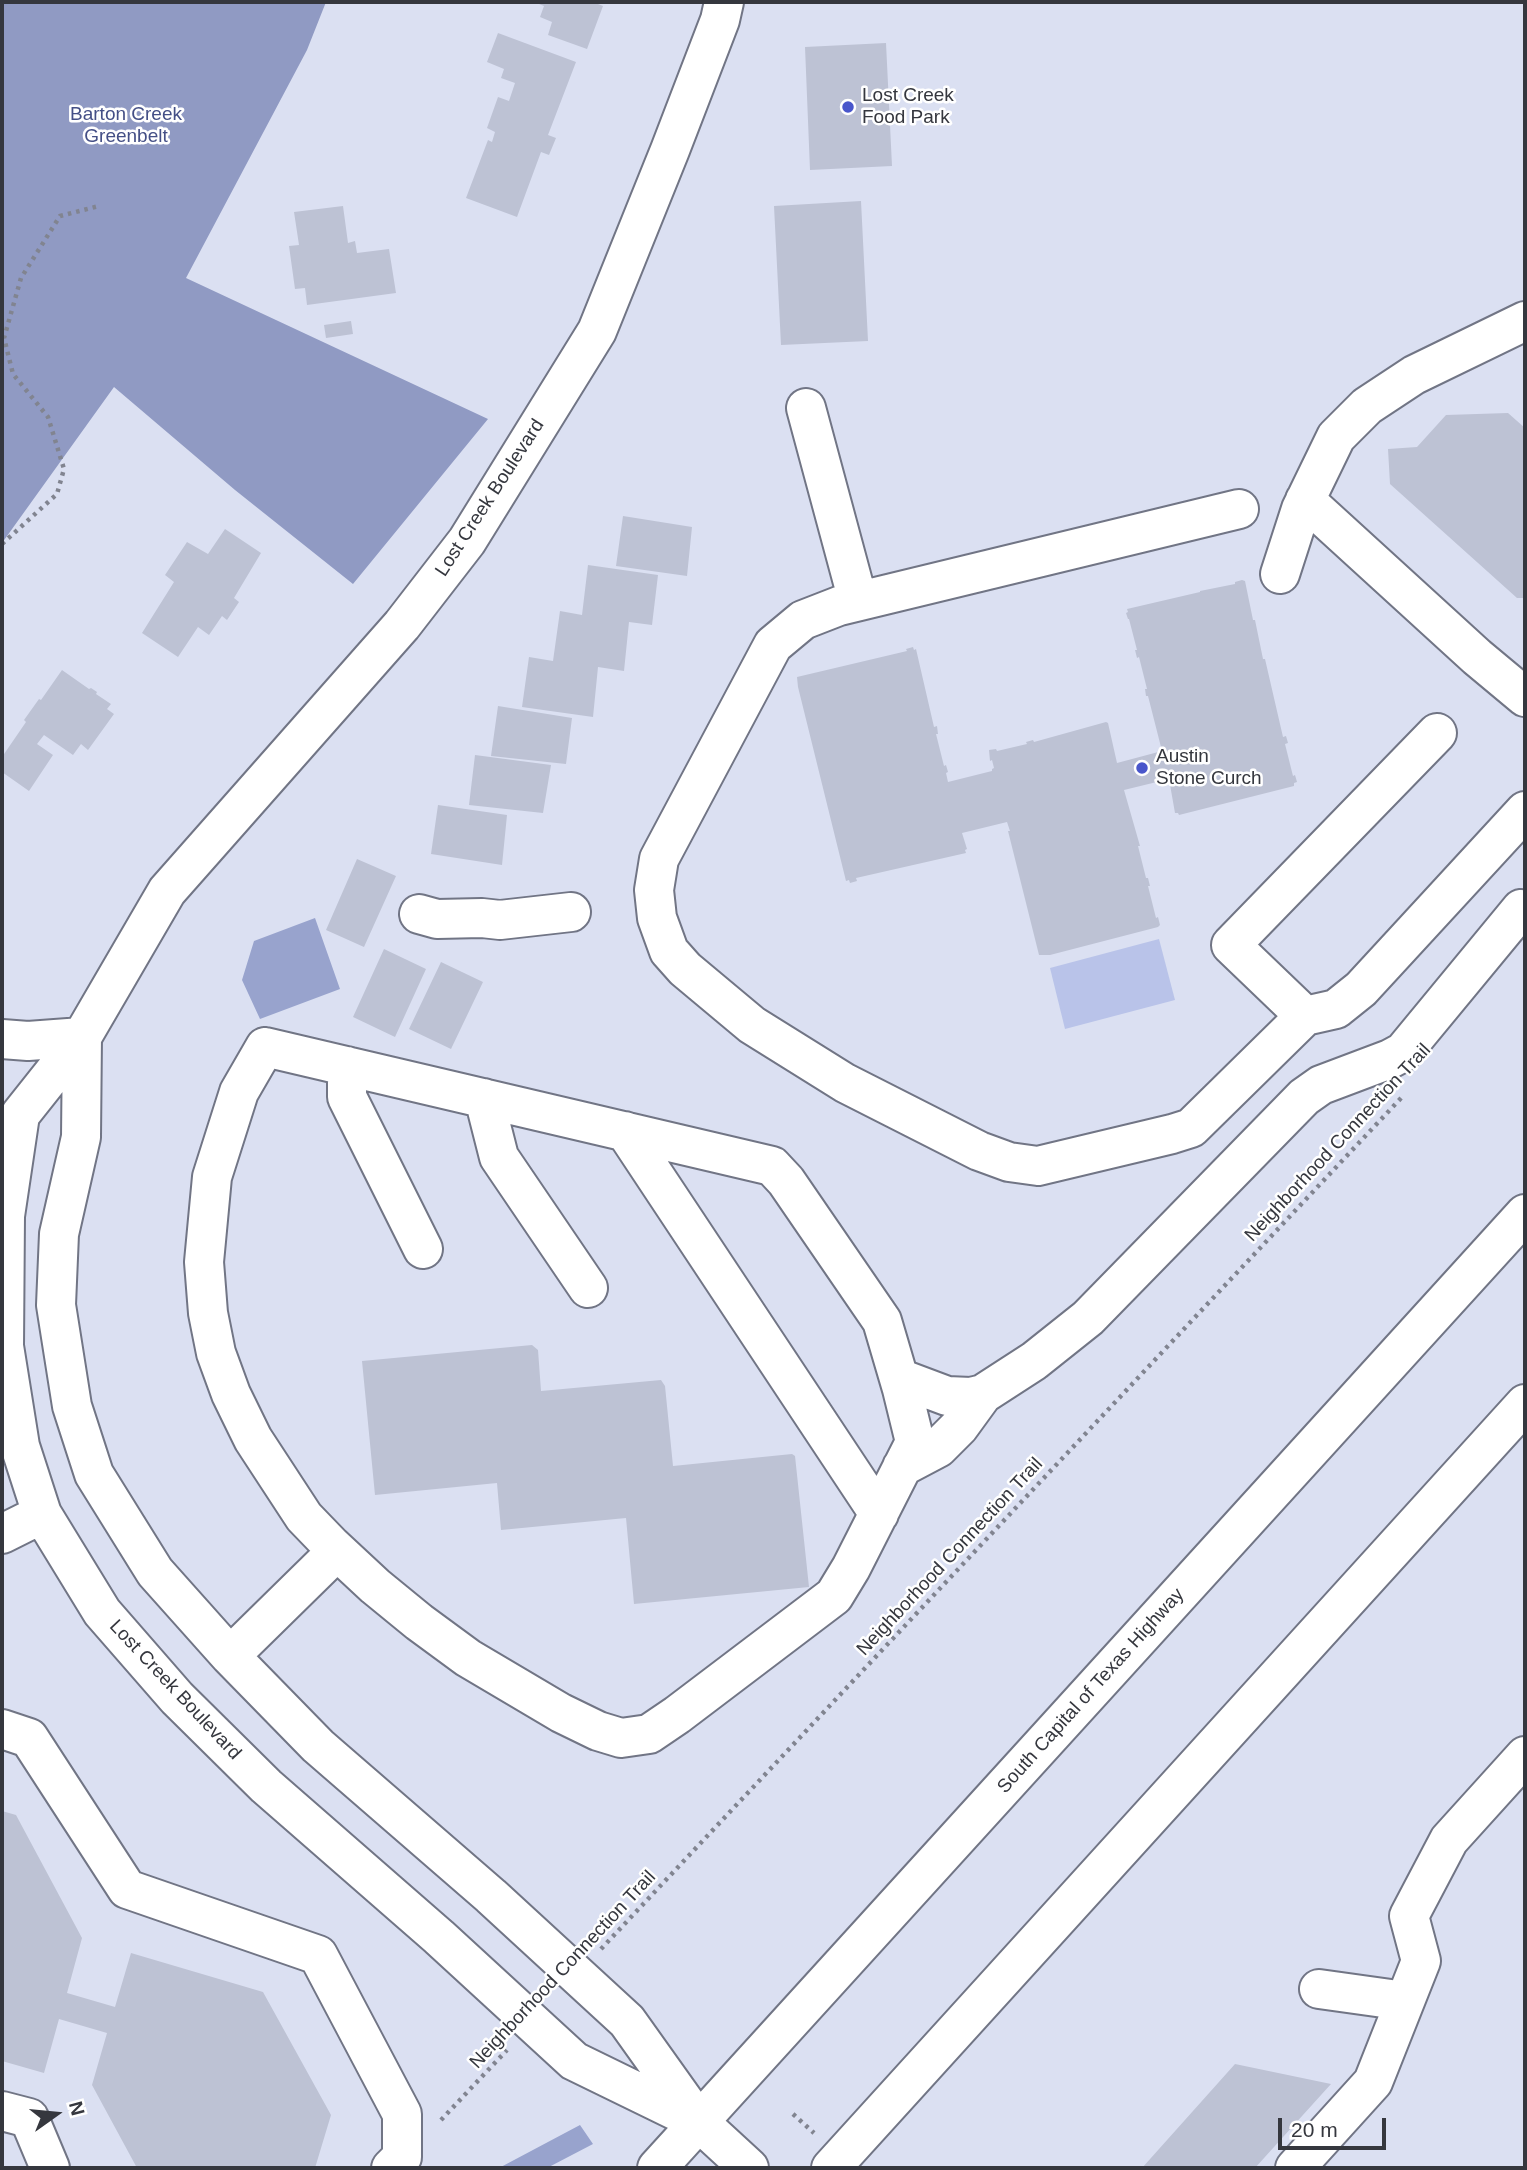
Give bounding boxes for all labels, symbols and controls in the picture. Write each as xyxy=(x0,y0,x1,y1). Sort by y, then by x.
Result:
place label: Lost Creek Food Park xyxy=(862,85,954,129)
marker: Lost Creek Food Park xyxy=(840,99,856,115)
park label: Barton Creek Greenbelt xyxy=(70,104,182,148)
street label: Lost Creek Boulevard xyxy=(431,415,549,581)
place label: Austin Stone Curch xyxy=(1156,746,1262,790)
marker: Austin Stone Curch xyxy=(1134,760,1150,776)
street label: Neighborhood Connection Trail xyxy=(1240,1039,1436,1247)
street label: Neighborhood Connection Trail xyxy=(852,1453,1048,1661)
street label: South Capital of Texas Highway xyxy=(993,1584,1189,1798)
street label: Lost Creek Boulevard xyxy=(104,1615,246,1765)
street label: Neighborhood Connection Trail xyxy=(465,1866,661,2074)
north arrow xyxy=(21,2079,91,2149)
text: N xyxy=(65,2099,89,2118)
scale bar xyxy=(1282,2104,1390,2148)
text: 20 m xyxy=(1291,2118,1338,2141)

